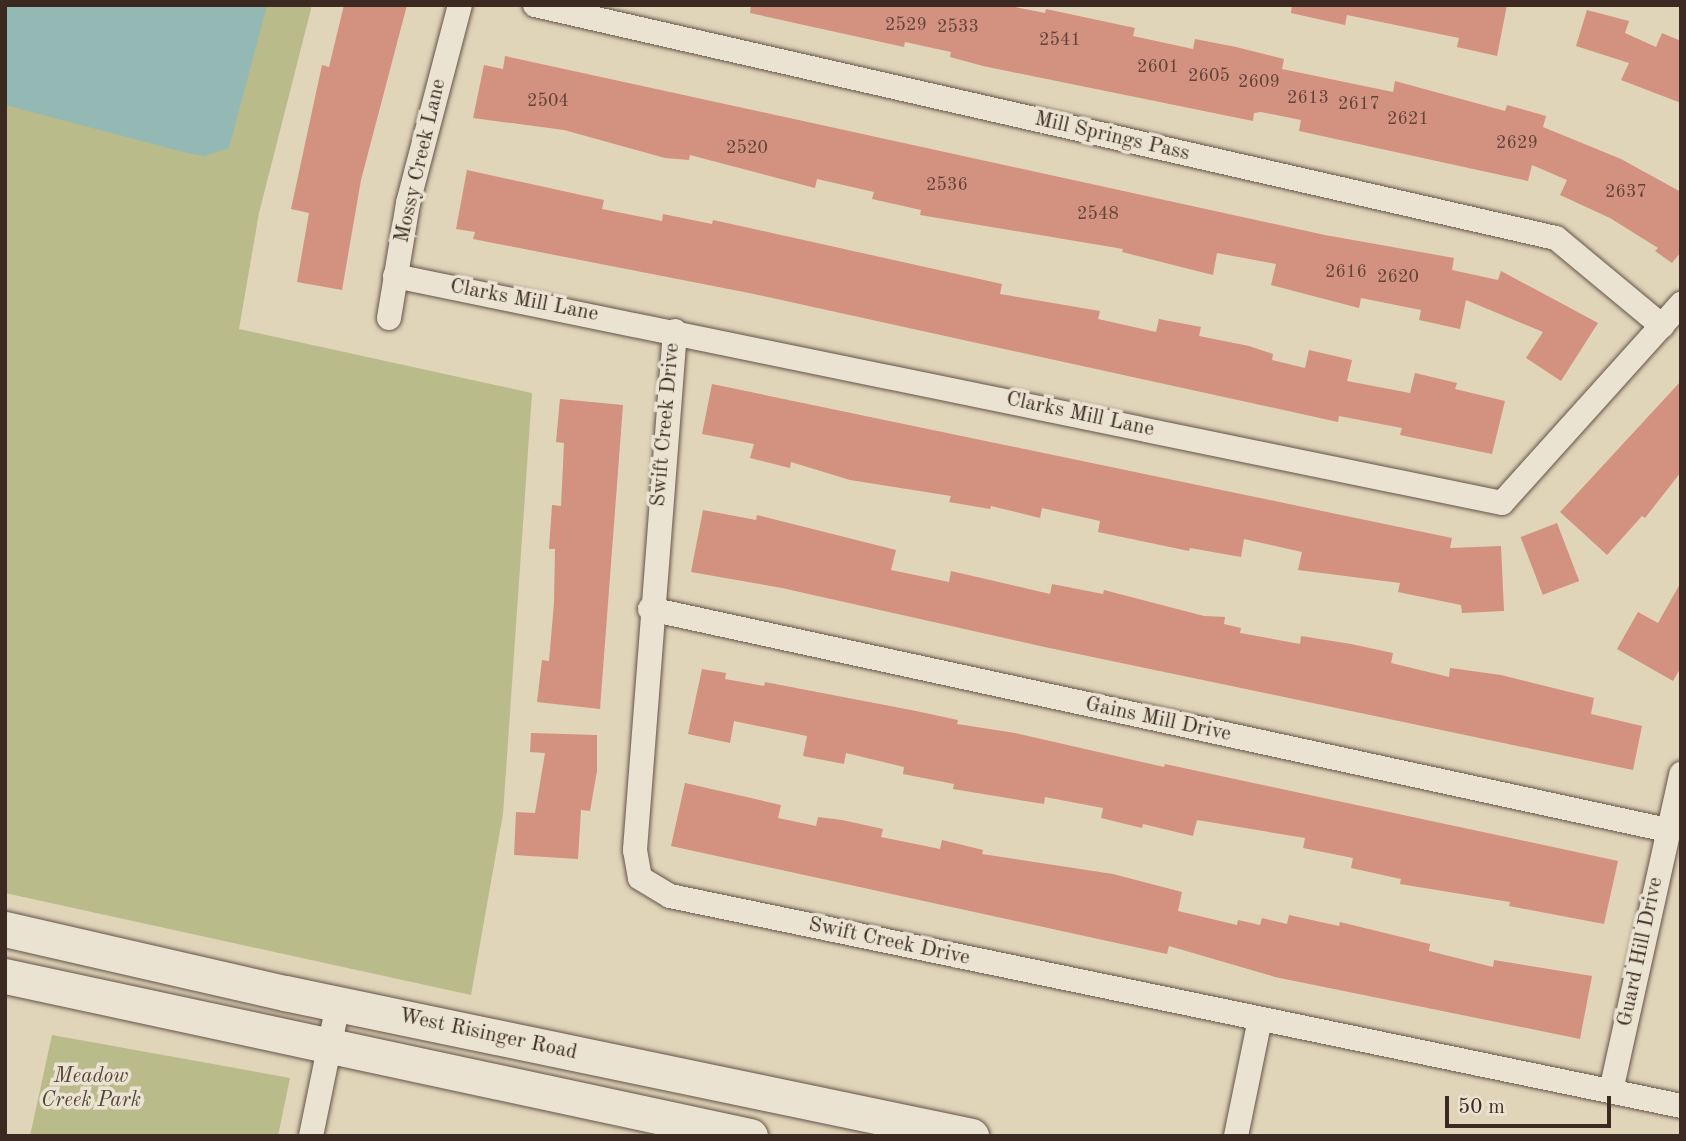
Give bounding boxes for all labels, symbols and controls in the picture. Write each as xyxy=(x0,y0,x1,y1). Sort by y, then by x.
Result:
house number: 2529 xyxy=(885,14,927,36)
house number: 2533 xyxy=(937,16,979,38)
house number: 2541 xyxy=(1039,29,1081,51)
house number: 2601 xyxy=(1137,56,1179,78)
house number: 2605 xyxy=(1188,65,1230,87)
house number: 2609 xyxy=(1238,71,1280,93)
street label: Mossy Creek Lane xyxy=(390,77,452,245)
house number: 2613 xyxy=(1287,87,1329,109)
house number: 2504 xyxy=(527,90,569,112)
house number: 2617 xyxy=(1338,93,1380,115)
street label: Mill Springs Pass xyxy=(1032,107,1192,167)
house number: 2621 xyxy=(1387,108,1429,130)
house number: 2629 xyxy=(1496,132,1538,154)
house number: 2520 xyxy=(726,137,768,159)
house number: 2536 xyxy=(926,174,968,196)
house number: 2637 xyxy=(1605,181,1647,203)
house number: 2548 xyxy=(1077,203,1119,225)
house number: 2616 xyxy=(1325,261,1367,283)
house number: 2620 xyxy=(1377,266,1419,288)
street label: Clarks Mill Lane xyxy=(448,274,600,328)
street label: Swift Creek Drive xyxy=(646,342,686,508)
street label: Clarks Mill Lane xyxy=(1004,387,1156,443)
street label: Gains Mill Drive xyxy=(1083,692,1233,748)
street label: Guard Hill Drive xyxy=(1613,875,1669,1029)
street label: Swift Creek Drive xyxy=(806,913,972,971)
street label: West Risinger Road xyxy=(397,1004,579,1066)
park label: Meadow Creek Park xyxy=(41,1064,141,1114)
scale bar xyxy=(1448,1082,1614,1126)
text: 50 m xyxy=(1458,1097,1505,1118)

